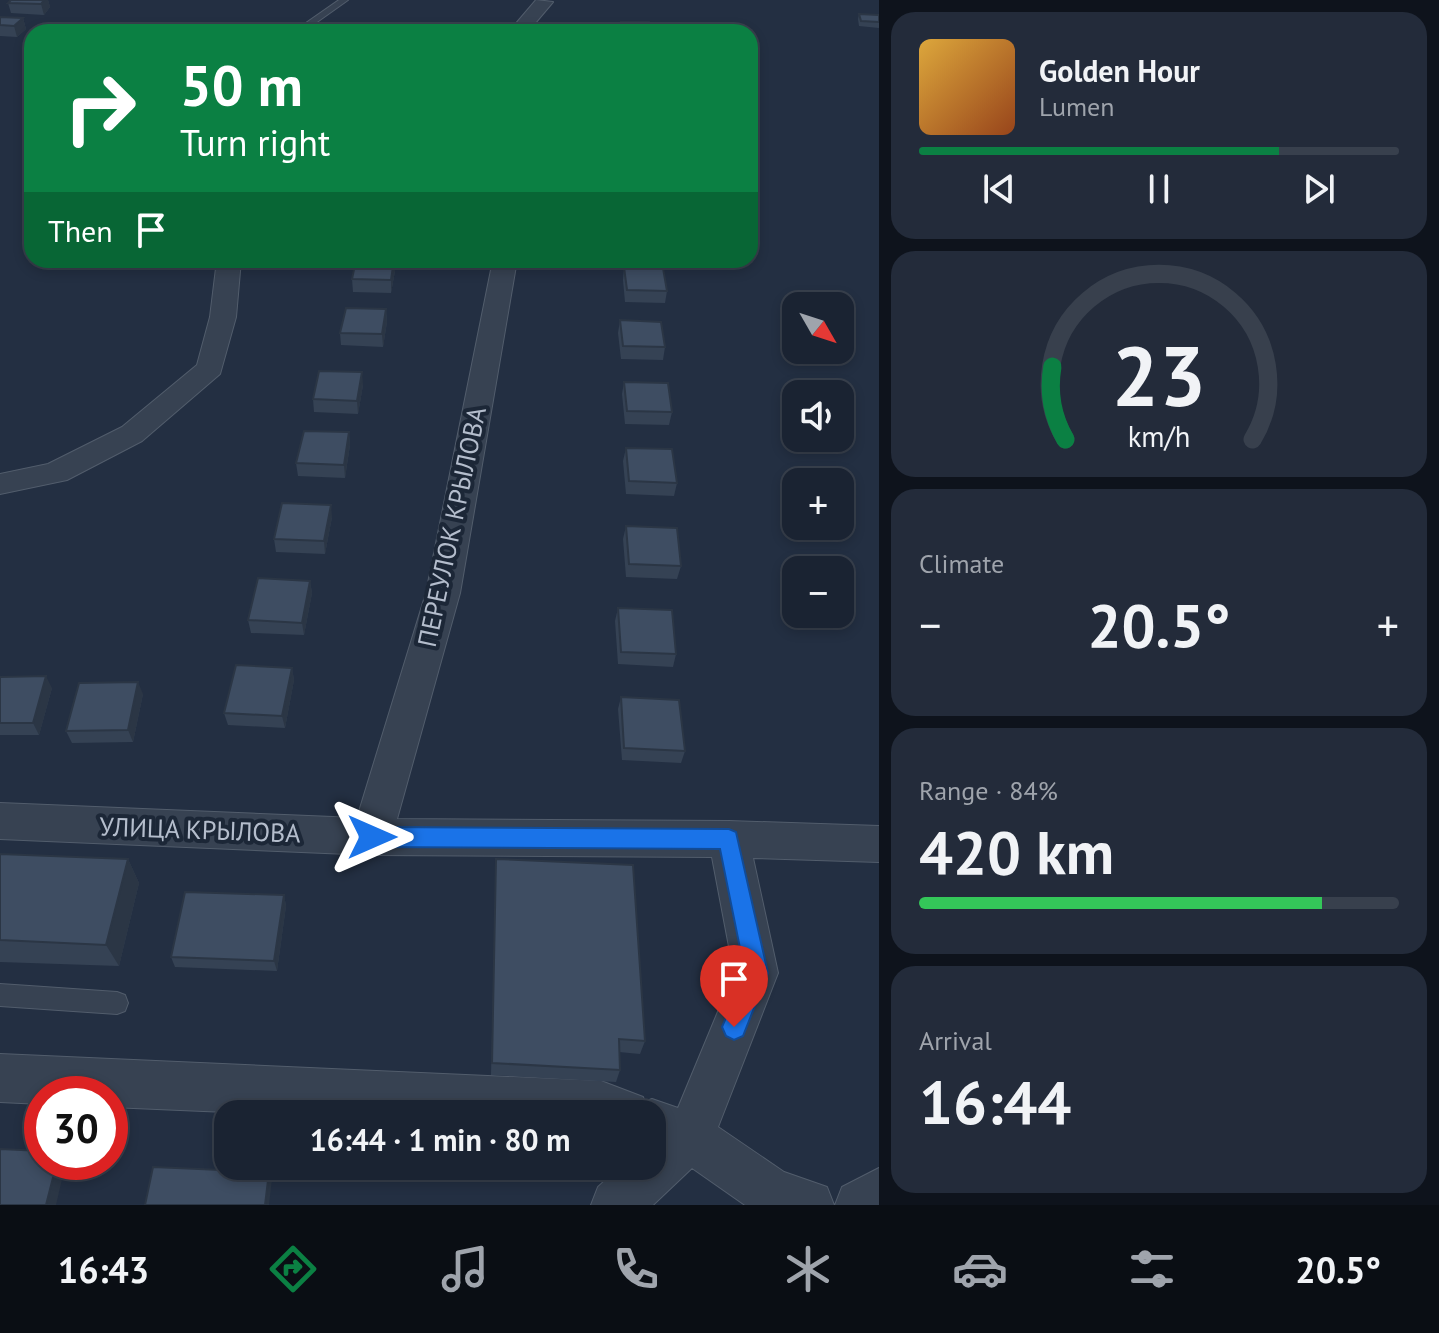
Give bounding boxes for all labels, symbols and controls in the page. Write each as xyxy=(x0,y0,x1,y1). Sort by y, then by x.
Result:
text: 50 m xyxy=(180,49,303,121)
text: Golden Hour xyxy=(1039,51,1200,90)
icon: right xyxy=(48,56,152,160)
text: Lumen xyxy=(1039,90,1114,123)
text: Turn right xyxy=(180,119,330,166)
icon: previous xyxy=(977,167,1021,211)
icon: pause xyxy=(1137,167,1181,211)
icon: next xyxy=(1297,167,1341,211)
icon: arrive xyxy=(129,208,173,252)
text: Then xyxy=(48,211,113,250)
north arrow xyxy=(782,292,854,364)
map controls xyxy=(782,292,854,628)
text: 23 xyxy=(1112,320,1206,428)
button: sound xyxy=(782,380,854,452)
street label: ПЕРЕУЛОК КРЫЛОВА xyxy=(410,404,493,650)
text: km/h xyxy=(1128,418,1190,455)
button: + xyxy=(782,468,854,540)
text: Climate xyxy=(919,547,1004,580)
button: − xyxy=(782,556,854,628)
text: 20.5° xyxy=(1087,586,1231,664)
text: − xyxy=(919,596,941,653)
text: + xyxy=(1377,596,1399,653)
text: Range · 84% xyxy=(919,774,1058,807)
position arrow xyxy=(330,795,414,879)
street label: УЛИЦА КРЫЛОВА xyxy=(99,809,301,850)
text: 420 km xyxy=(919,813,1114,891)
pin xyxy=(700,945,768,1027)
icon: arrive xyxy=(712,957,756,1001)
text: Arrival xyxy=(919,1024,992,1057)
text: 16:44 xyxy=(919,1063,1071,1141)
speed limit sign: 30 xyxy=(24,1076,128,1180)
text: 16:44 · 1 min · 80 m xyxy=(310,1120,570,1159)
icon: directions xyxy=(265,1241,321,1297)
icon: music xyxy=(437,1241,493,1297)
icon: phone xyxy=(608,1241,664,1297)
icon: climate xyxy=(780,1241,836,1297)
icon: car xyxy=(952,1241,1008,1297)
icon: filters xyxy=(1124,1241,1180,1297)
text: 16:43 xyxy=(58,1246,149,1293)
text: 20.5° xyxy=(1295,1246,1381,1293)

